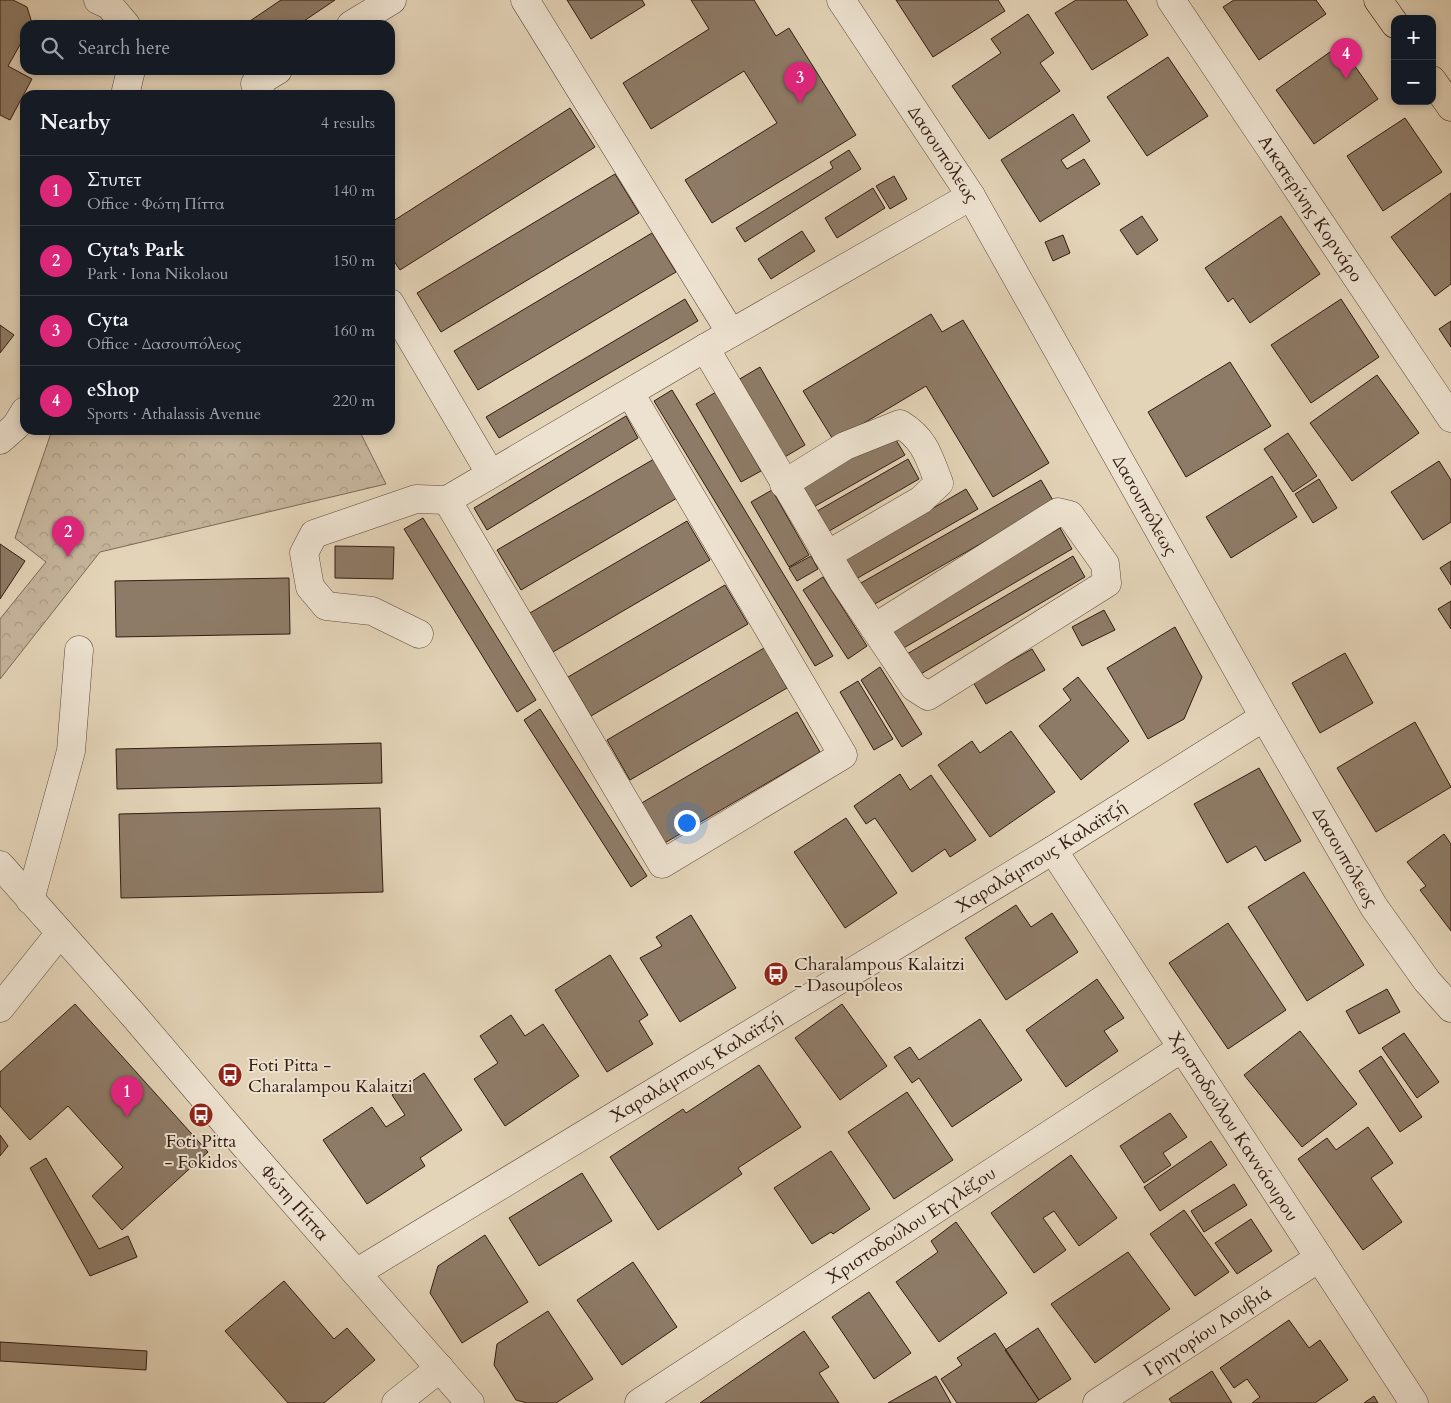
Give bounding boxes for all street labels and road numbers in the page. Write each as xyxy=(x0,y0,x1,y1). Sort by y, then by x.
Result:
street label: Δασουπόλεως xyxy=(901,101,984,208)
street label: Αικατερίνης Κορνάρο xyxy=(1252,130,1369,288)
street label: Δασουπόλεως xyxy=(1106,451,1183,561)
street label: Χαραλάμπους Καλαϊτζή xyxy=(951,794,1132,919)
street label: Δασουπόλεως xyxy=(1306,803,1384,913)
street label: Χαραλάμπους Καλαϊτζή xyxy=(606,1005,787,1129)
street label: Χριστοδούλου Καννάουρου xyxy=(1162,1027,1304,1226)
street label: Φώτη Πίττα xyxy=(254,1160,334,1246)
street label: Χριστοδούλου Εγγλέζου xyxy=(822,1161,1001,1290)
street label: Γρηγορίου Λουβιά xyxy=(1139,1280,1277,1382)

